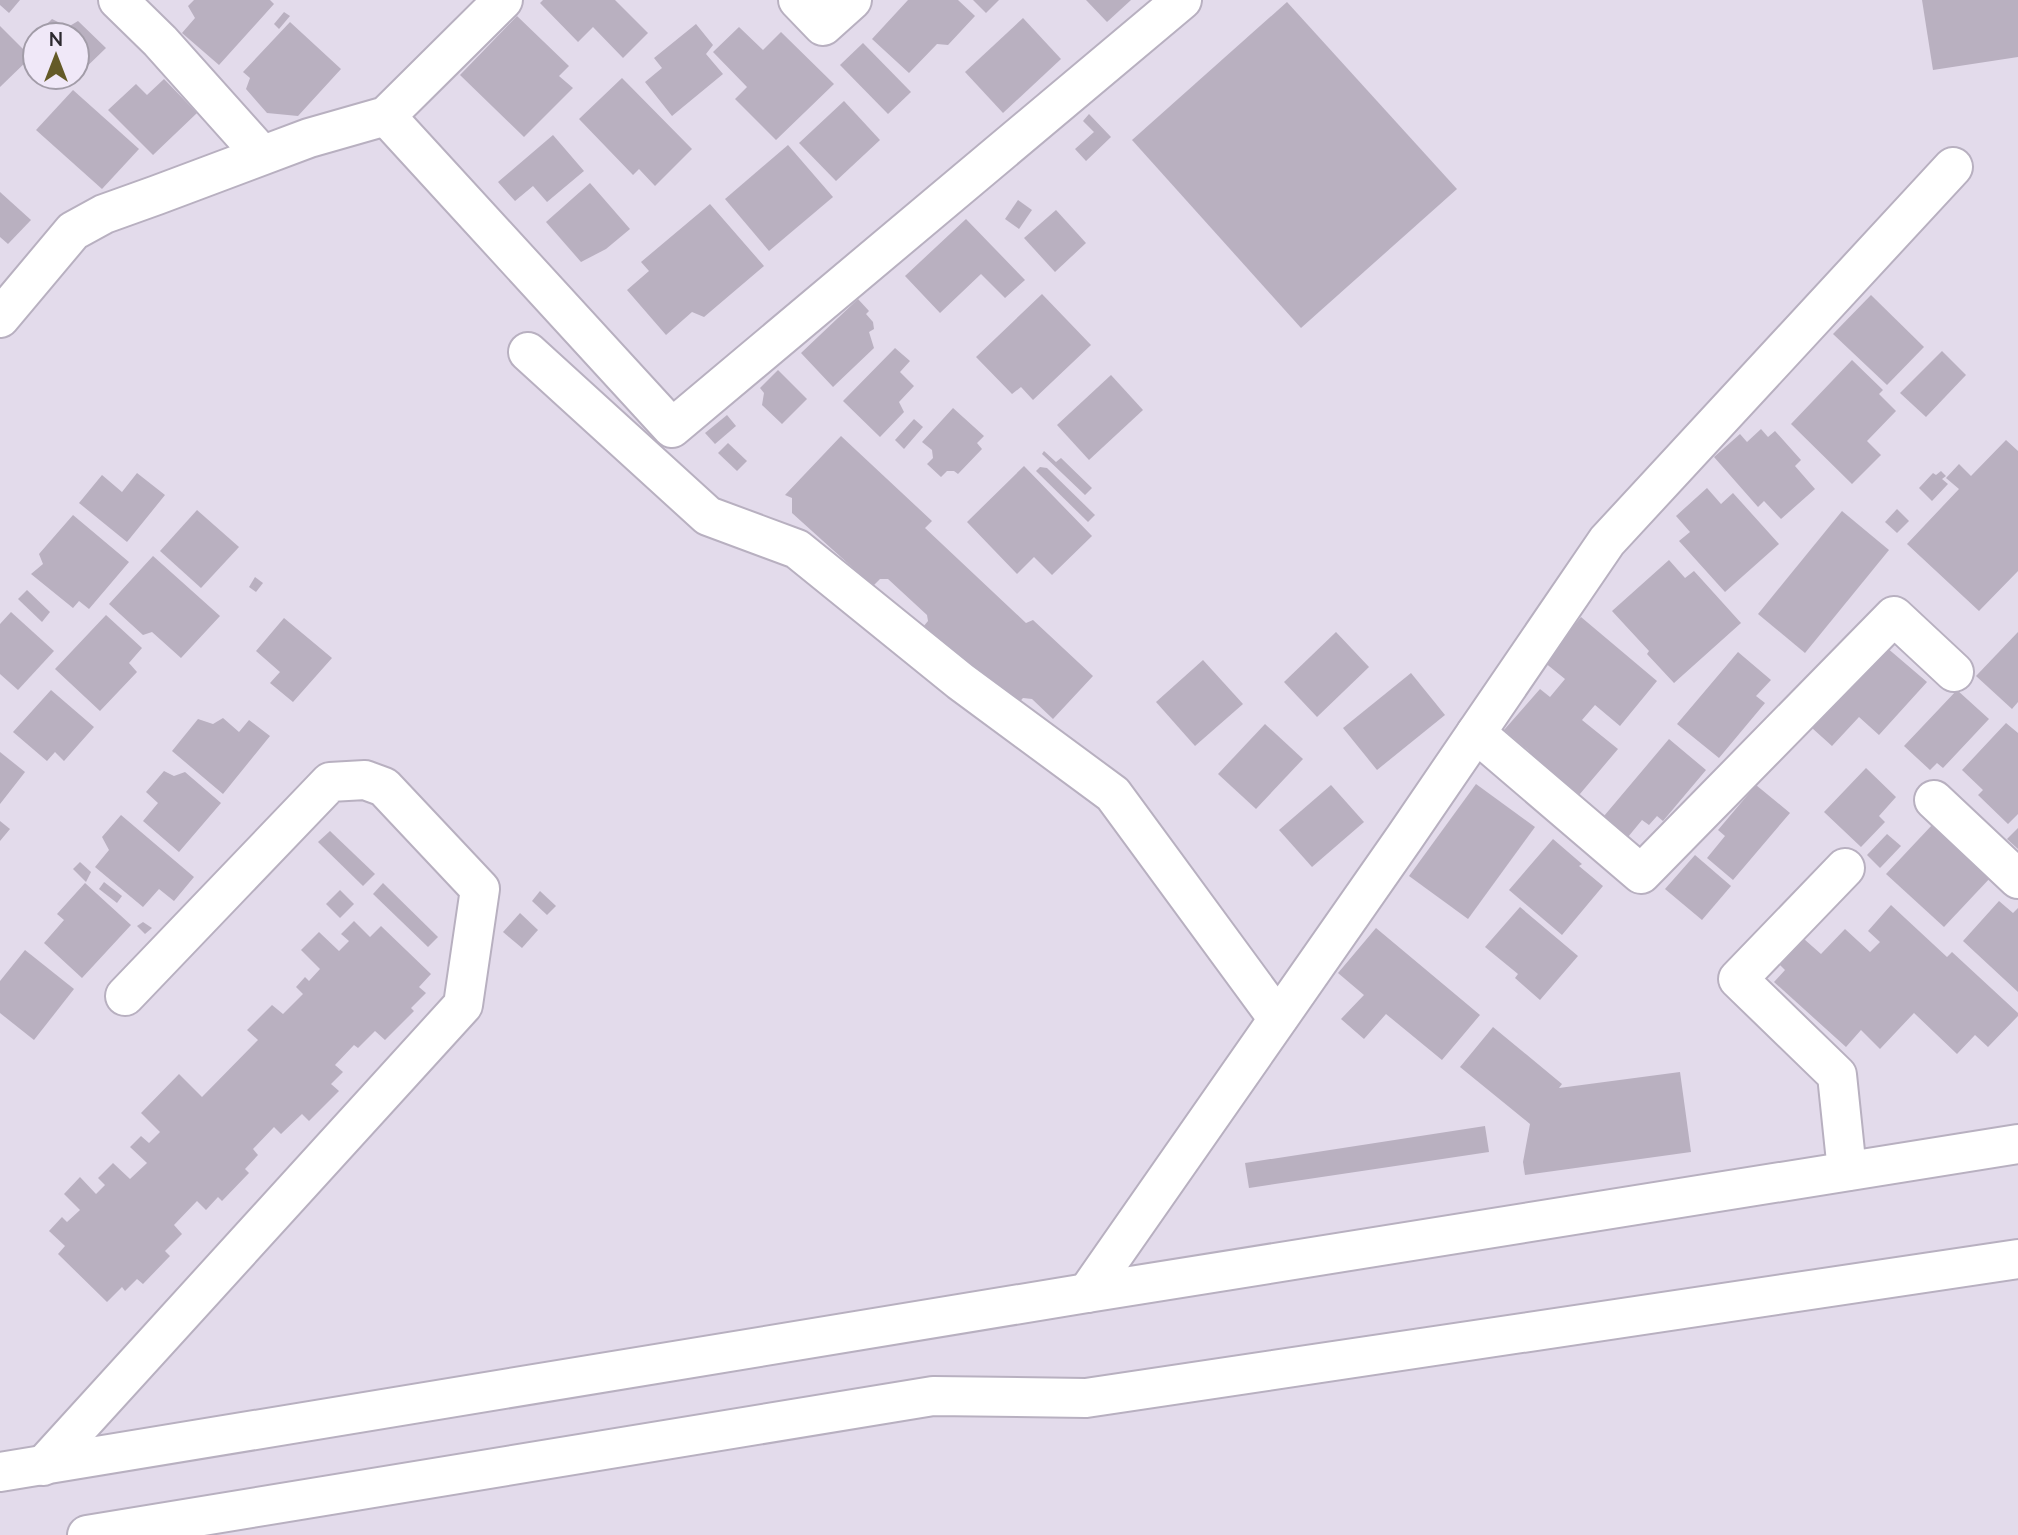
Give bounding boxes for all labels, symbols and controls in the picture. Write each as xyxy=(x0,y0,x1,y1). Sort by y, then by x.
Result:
north arrow xyxy=(21,21,91,91)
text: N xyxy=(49,27,63,51)

